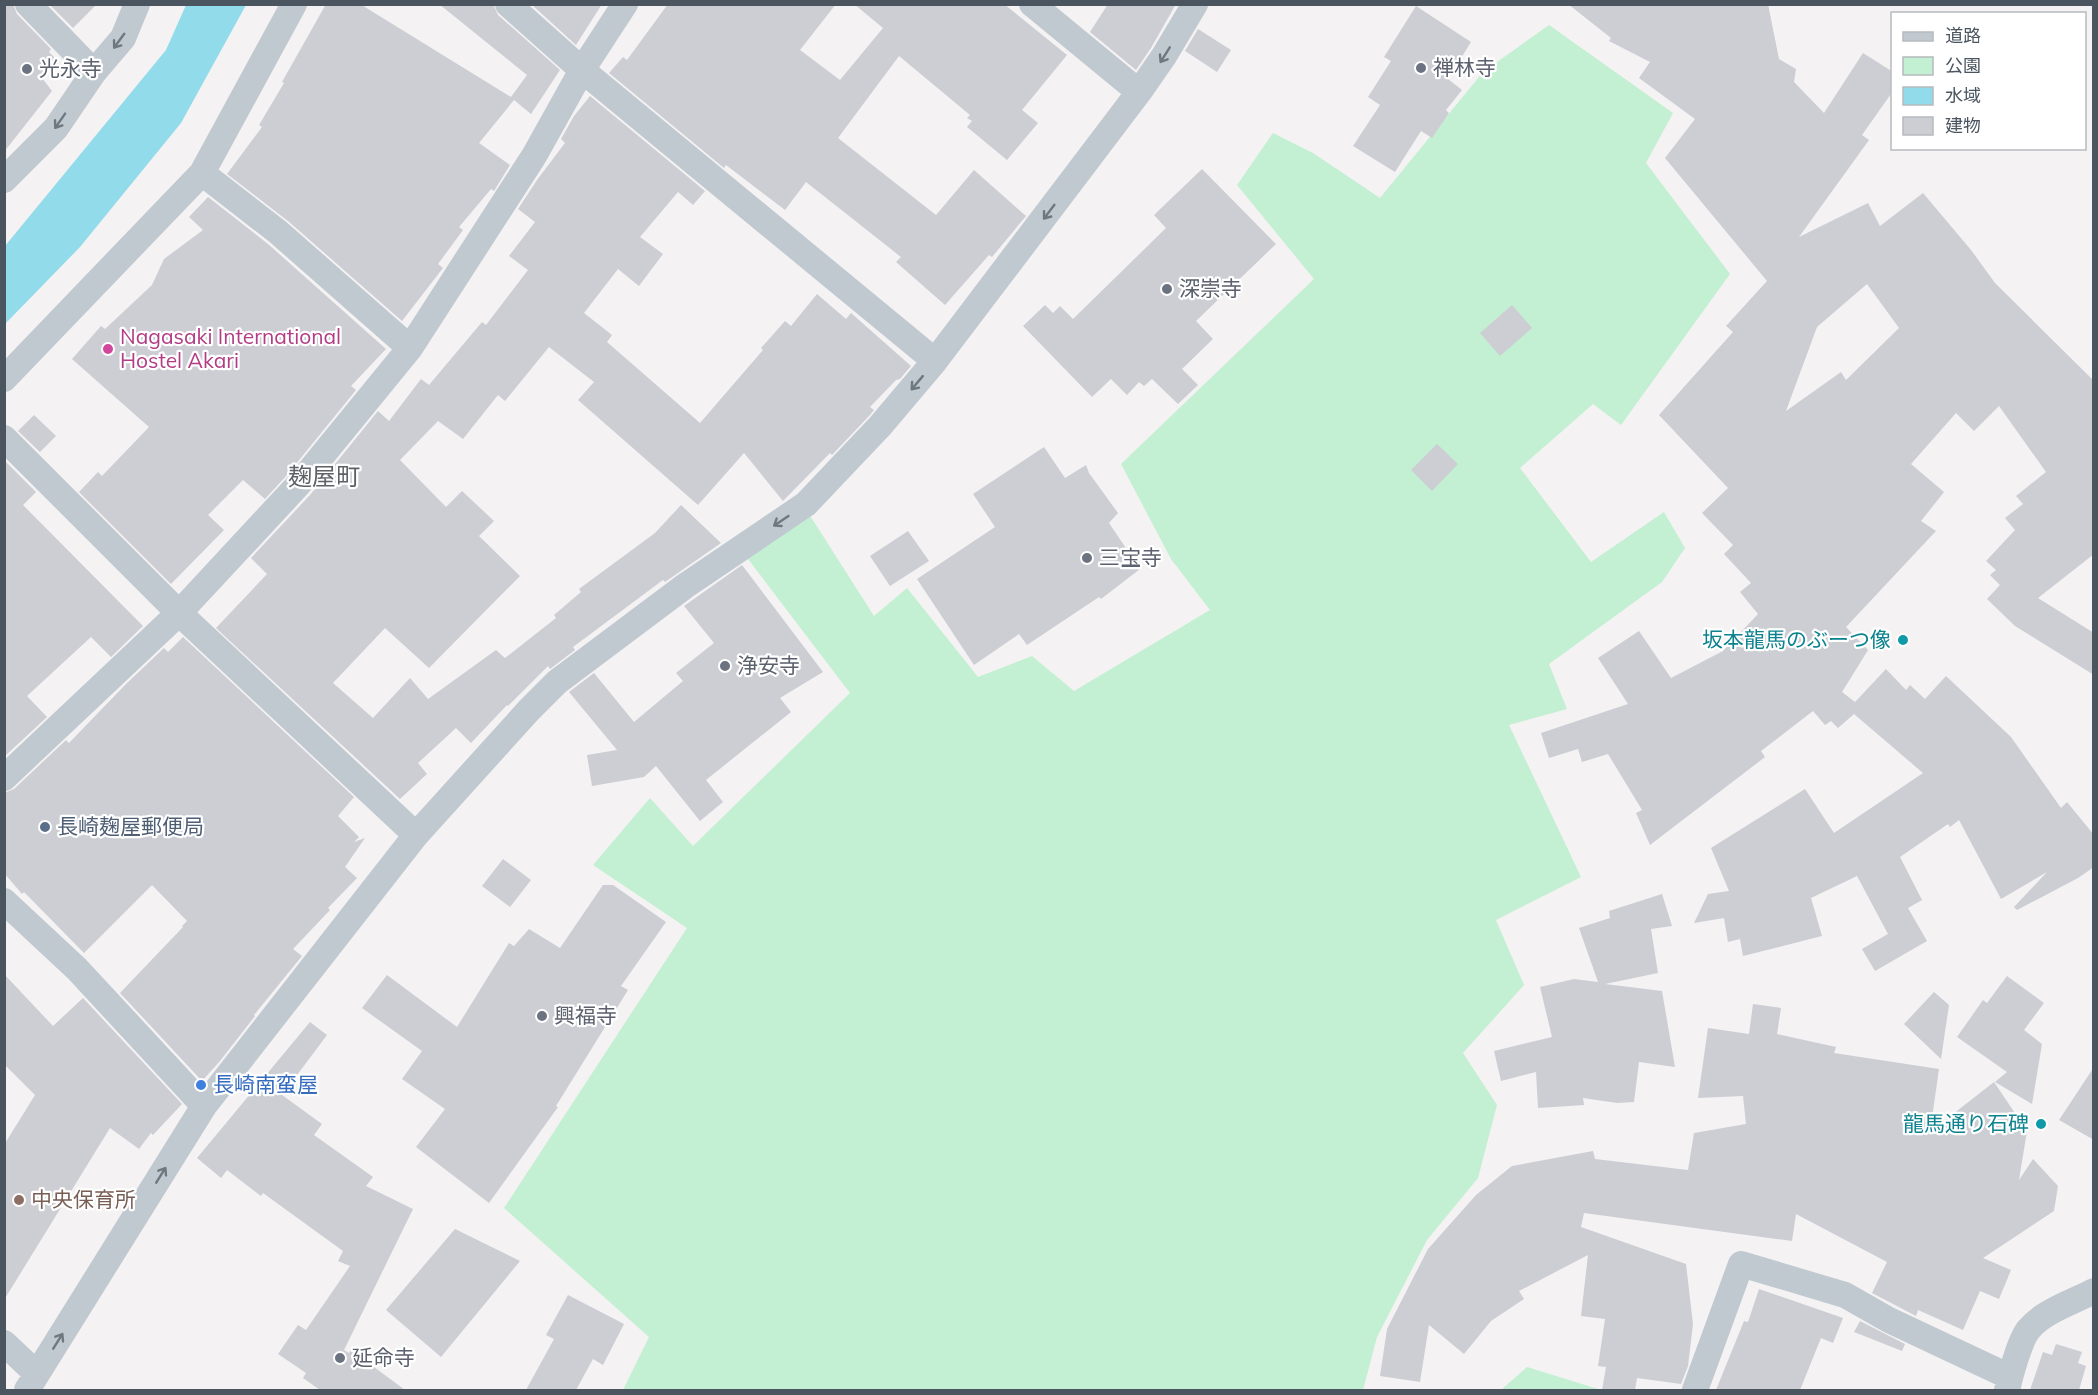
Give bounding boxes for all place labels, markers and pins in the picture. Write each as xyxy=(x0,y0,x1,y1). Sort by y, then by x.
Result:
place label: 禅林寺 xyxy=(1433,54,1496,80)
place label: 光永寺 xyxy=(39,55,102,81)
marker: 禅林寺 xyxy=(1414,61,1428,75)
marker: 光永寺 xyxy=(20,62,34,76)
place label: 深崇寺 xyxy=(1179,275,1242,301)
marker: 深崇寺 xyxy=(1160,282,1174,296)
place label: Nagasaki International Hostel Akari xyxy=(120,323,341,373)
marker: Nagasaki International Hostel Akari xyxy=(101,342,115,356)
place label: 三宝寺 xyxy=(1099,544,1162,570)
marker: 三宝寺 xyxy=(1080,551,1094,565)
place label: 坂本龍馬のぶーつ像 xyxy=(1702,626,1891,652)
marker: 坂本龍馬のぶーつ像 xyxy=(1896,633,1910,647)
place label: 浄安寺 xyxy=(737,652,800,678)
marker: 浄安寺 xyxy=(718,659,732,673)
place label: 長崎麹屋郵便局 xyxy=(57,813,204,839)
marker: 長崎麹屋郵便局 xyxy=(38,820,52,834)
place label: 興福寺 xyxy=(554,1002,617,1028)
marker: 興福寺 xyxy=(535,1009,549,1023)
place label: 長崎南蛮屋 xyxy=(213,1071,318,1097)
marker: 長崎南蛮屋 xyxy=(194,1078,208,1092)
place label: 龍馬通り石碑 xyxy=(1903,1110,2029,1136)
marker: 龍馬通り石碑 xyxy=(2034,1117,2048,1131)
place label: 中央保育所 xyxy=(31,1186,136,1212)
marker: 中央保育所 xyxy=(12,1193,26,1207)
place label: 延命寺 xyxy=(352,1344,415,1370)
marker: 延命寺 xyxy=(333,1351,347,1365)

